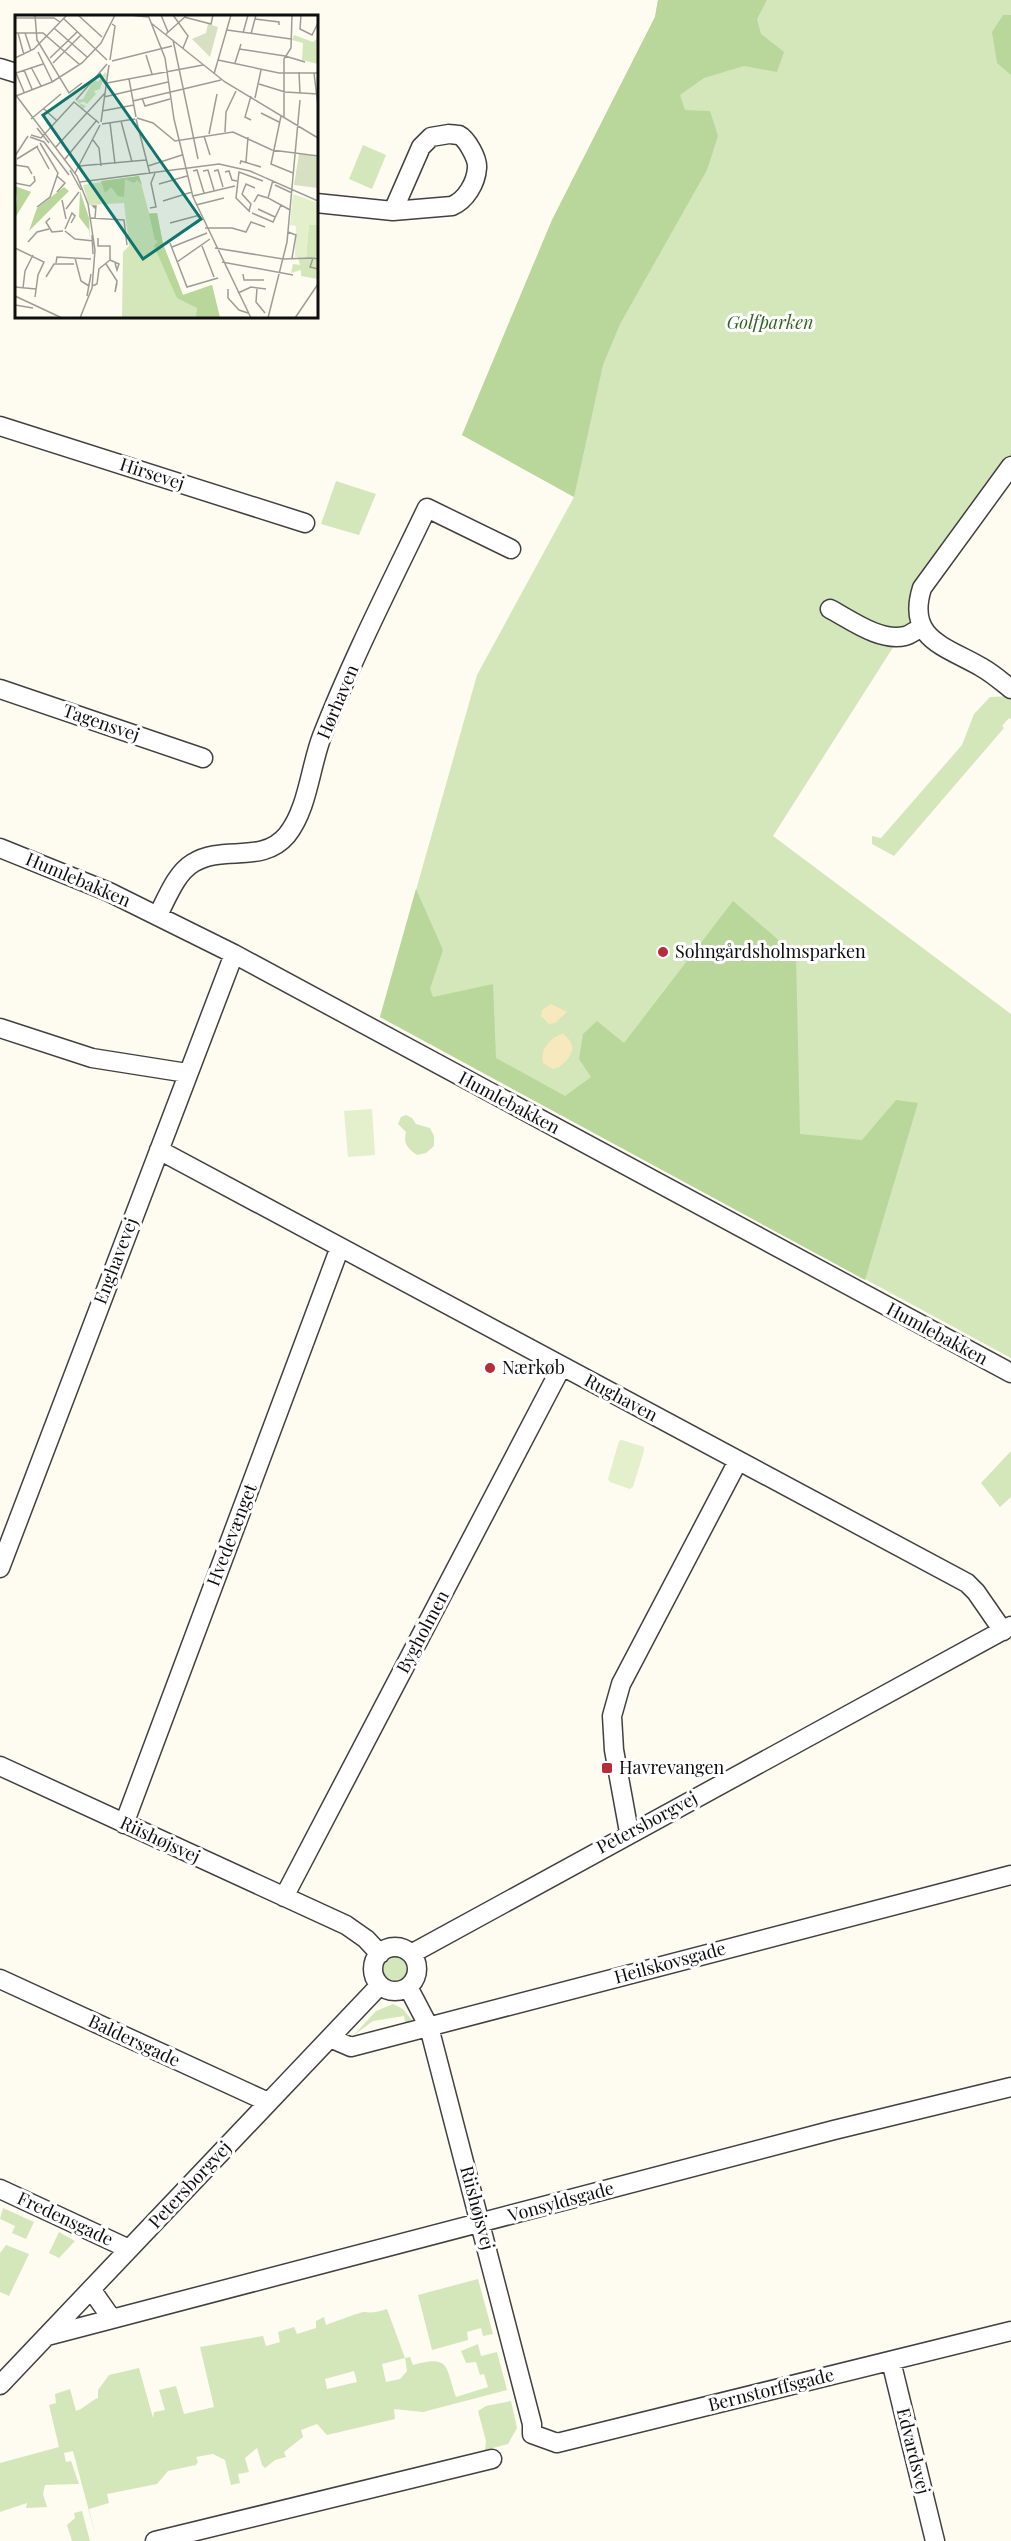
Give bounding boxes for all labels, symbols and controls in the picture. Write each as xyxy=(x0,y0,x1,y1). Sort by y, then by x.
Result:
inset map xyxy=(15,15,318,318)
park label: Golfparken xyxy=(727,310,813,334)
street label: Hirsevej xyxy=(117,451,188,495)
street label: Hørhaven xyxy=(311,660,364,743)
street label: Tagensvej xyxy=(60,698,143,746)
street label: Humlebakken xyxy=(22,846,135,912)
place label: Sohngårdsholmsparken xyxy=(675,939,866,963)
marker: Sohngårdsholmsparken xyxy=(656,945,670,959)
street label: Humlebakken xyxy=(455,1065,565,1139)
street label: Enghavevej xyxy=(88,1214,143,1307)
street label: Humlebakken xyxy=(883,1296,993,1370)
place label: Nærkøb xyxy=(502,1355,565,1379)
marker: Nærkøb xyxy=(483,1361,497,1375)
street label: Rughaven xyxy=(581,1368,662,1427)
street label: Hvedevænget xyxy=(200,1479,262,1589)
street label: Bygholmen xyxy=(390,1586,454,1677)
place label: Havrevangen xyxy=(619,1755,725,1779)
marker: Havrevangen xyxy=(600,1761,614,1775)
street label: Petersborgvej xyxy=(592,1785,701,1859)
street label: Riishøjsvej xyxy=(116,1810,205,1868)
street label: Heilskovsgade xyxy=(611,1936,728,1988)
street label: Baldersgade xyxy=(85,2008,184,2072)
street label: Petersborgvej xyxy=(143,2136,236,2233)
street label: Riishøjsvej xyxy=(455,2163,501,2252)
street label: Vonsyldsgade xyxy=(504,2175,616,2227)
street label: Fredensgade xyxy=(14,2185,117,2251)
street label: Bernstorffsgade xyxy=(705,2362,836,2416)
street label: Edvardsvej xyxy=(892,2405,936,2496)

